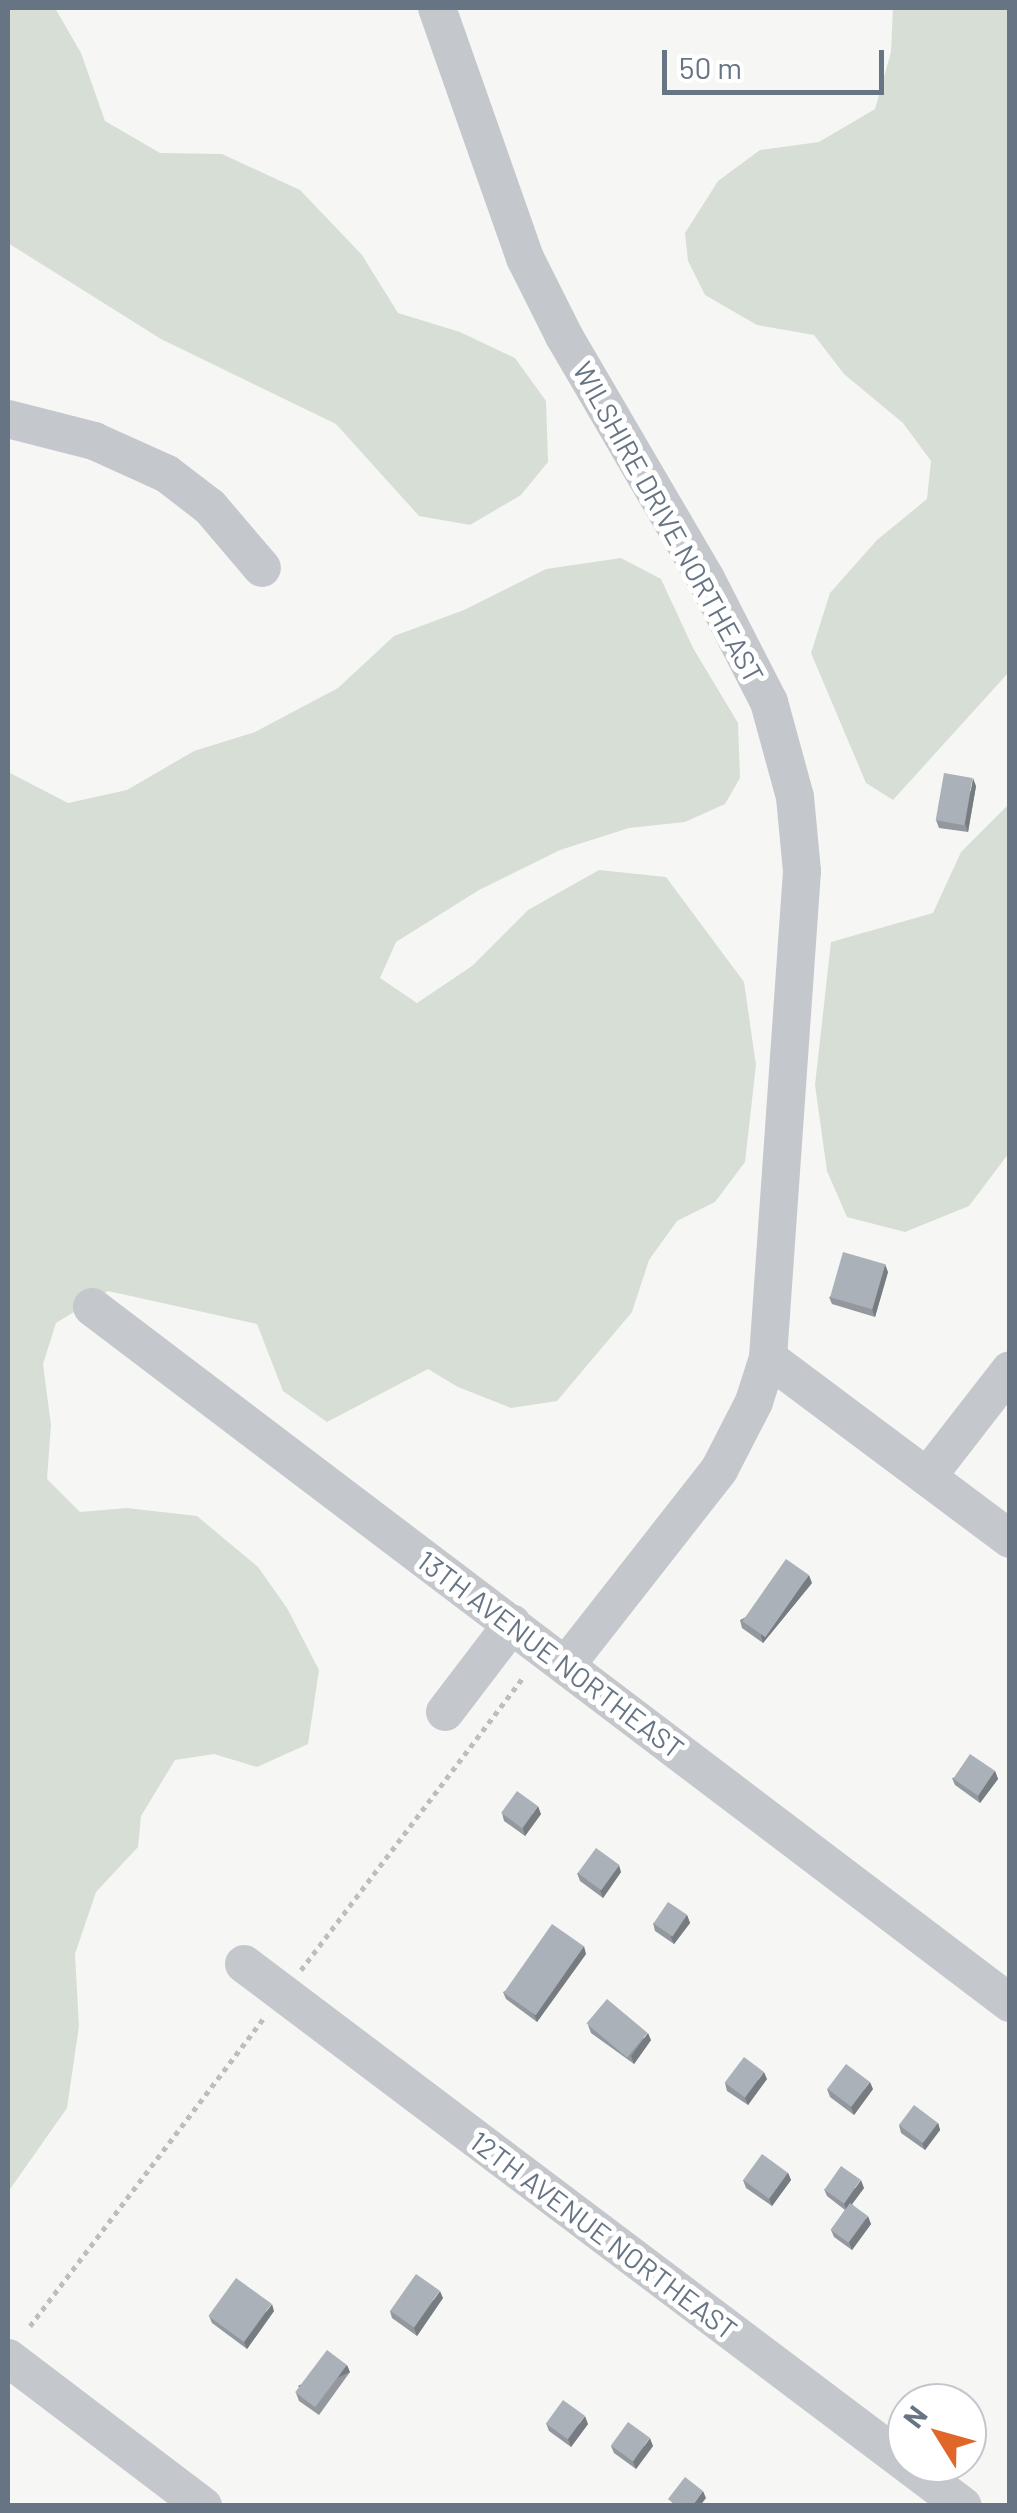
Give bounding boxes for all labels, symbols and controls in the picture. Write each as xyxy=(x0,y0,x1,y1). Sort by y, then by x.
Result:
scale bar xyxy=(667,30,890,92)
text: 50 m xyxy=(679,49,742,85)
street label: WILSHIRE DRIVE NORTHEAST xyxy=(567,356,771,688)
street label: 13TH AVENUE NORTHEAST xyxy=(411,1543,691,1765)
street label: 12TH AVENUE NORTHEAST xyxy=(464,2124,744,2346)
north arrow xyxy=(887,2383,987,2483)
text: N xyxy=(895,2398,934,2434)

